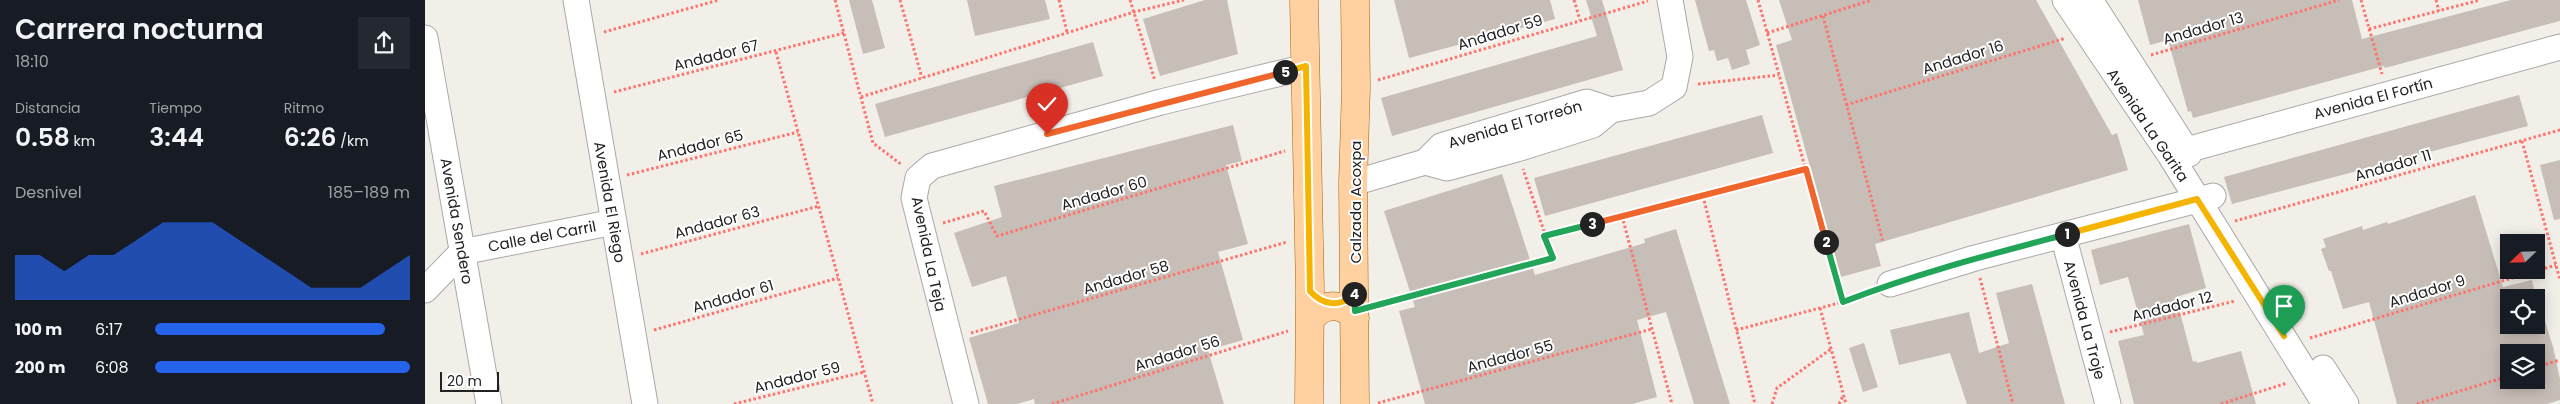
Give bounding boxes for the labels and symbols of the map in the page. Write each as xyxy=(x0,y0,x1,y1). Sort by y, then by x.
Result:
street label: Andador 13 xyxy=(2160,6,2246,50)
street label: Andador 59 xyxy=(1455,9,1545,55)
street label: Andador 67 xyxy=(671,34,761,76)
street label: Andador 16 xyxy=(1920,35,2006,79)
pin: 5 xyxy=(1273,60,1297,84)
street label: Avenida La Garita xyxy=(2102,64,2194,186)
street label: Avenida El Fortín xyxy=(2311,72,2435,124)
pin xyxy=(1026,83,1068,134)
street label: Avenida El Torreón xyxy=(1446,95,1584,153)
street label: Andador 65 xyxy=(655,124,745,166)
street label: Avenida El Riego xyxy=(589,140,631,264)
street label: Calzada Acoxpa xyxy=(1345,141,1366,263)
street label: Andador 11 xyxy=(2352,144,2434,186)
street label: Avenida Sendero xyxy=(436,156,478,286)
street label: Andador 60 xyxy=(1059,171,1149,215)
street label: Avenida La Teja xyxy=(907,194,951,314)
street label: Andador 63 xyxy=(672,201,762,243)
pin: 3 xyxy=(1579,212,1605,236)
street label: Calle del Carril xyxy=(486,215,598,257)
pin: 1 xyxy=(2055,222,2079,246)
pin: 2 xyxy=(1813,230,1839,254)
north arrow xyxy=(2500,234,2545,279)
street label: Andador 58 xyxy=(1081,255,1171,299)
street label: Avenida La Troje xyxy=(2059,258,2111,382)
street label: Andador 9 xyxy=(2386,269,2468,313)
street label: Andador 61 xyxy=(690,274,776,318)
pin: 4 xyxy=(1341,282,1367,306)
pin xyxy=(2263,285,2305,336)
street label: Andador 12 xyxy=(2129,286,2215,326)
street label: Andador 56 xyxy=(1132,330,1222,376)
street label: Andador 55 xyxy=(1465,334,1555,378)
street label: Andador 59 xyxy=(752,356,842,398)
scale bar xyxy=(440,369,499,392)

